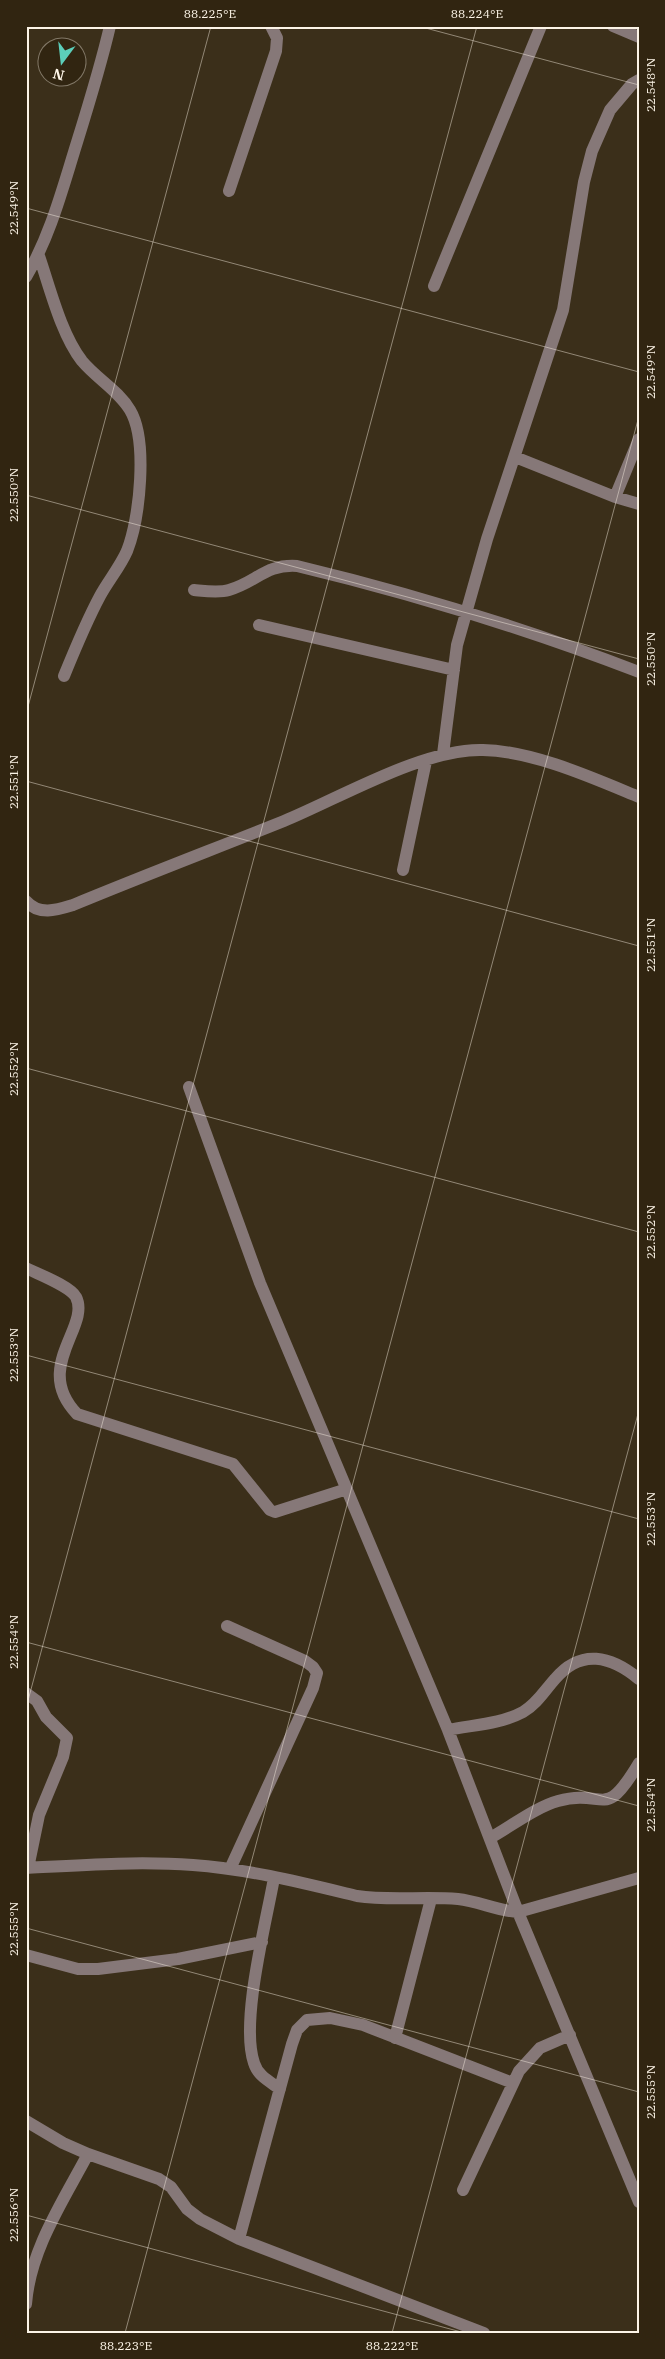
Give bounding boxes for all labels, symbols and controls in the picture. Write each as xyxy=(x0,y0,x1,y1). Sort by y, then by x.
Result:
text: 88.225°E xyxy=(184,6,236,21)
text: 88.224°E xyxy=(451,6,503,21)
north arrow xyxy=(38,38,88,88)
text: 22.548°N xyxy=(643,58,658,112)
text: N xyxy=(51,64,66,85)
text: 22.549°N xyxy=(6,181,21,235)
text: 22.549°N xyxy=(643,345,658,399)
text: 22.550°N xyxy=(6,468,21,522)
text: 22.550°N xyxy=(643,632,658,686)
text: 22.551°N xyxy=(6,755,21,809)
text: 22.551°N xyxy=(643,918,658,972)
text: 22.552°N xyxy=(6,1042,21,1096)
text: 22.552°N xyxy=(643,1205,658,1259)
text: 22.553°N xyxy=(6,1328,21,1382)
text: 22.553°N xyxy=(643,1492,658,1546)
text: 22.554°N xyxy=(6,1615,21,1669)
text: 22.554°N xyxy=(643,1778,658,1832)
text: 22.555°N xyxy=(6,1902,21,1956)
text: 22.555°N xyxy=(643,2065,658,2119)
text: 22.556°N xyxy=(6,2188,21,2242)
text: 88.223°E xyxy=(100,2338,152,2353)
text: 88.222°E xyxy=(366,2338,418,2353)

